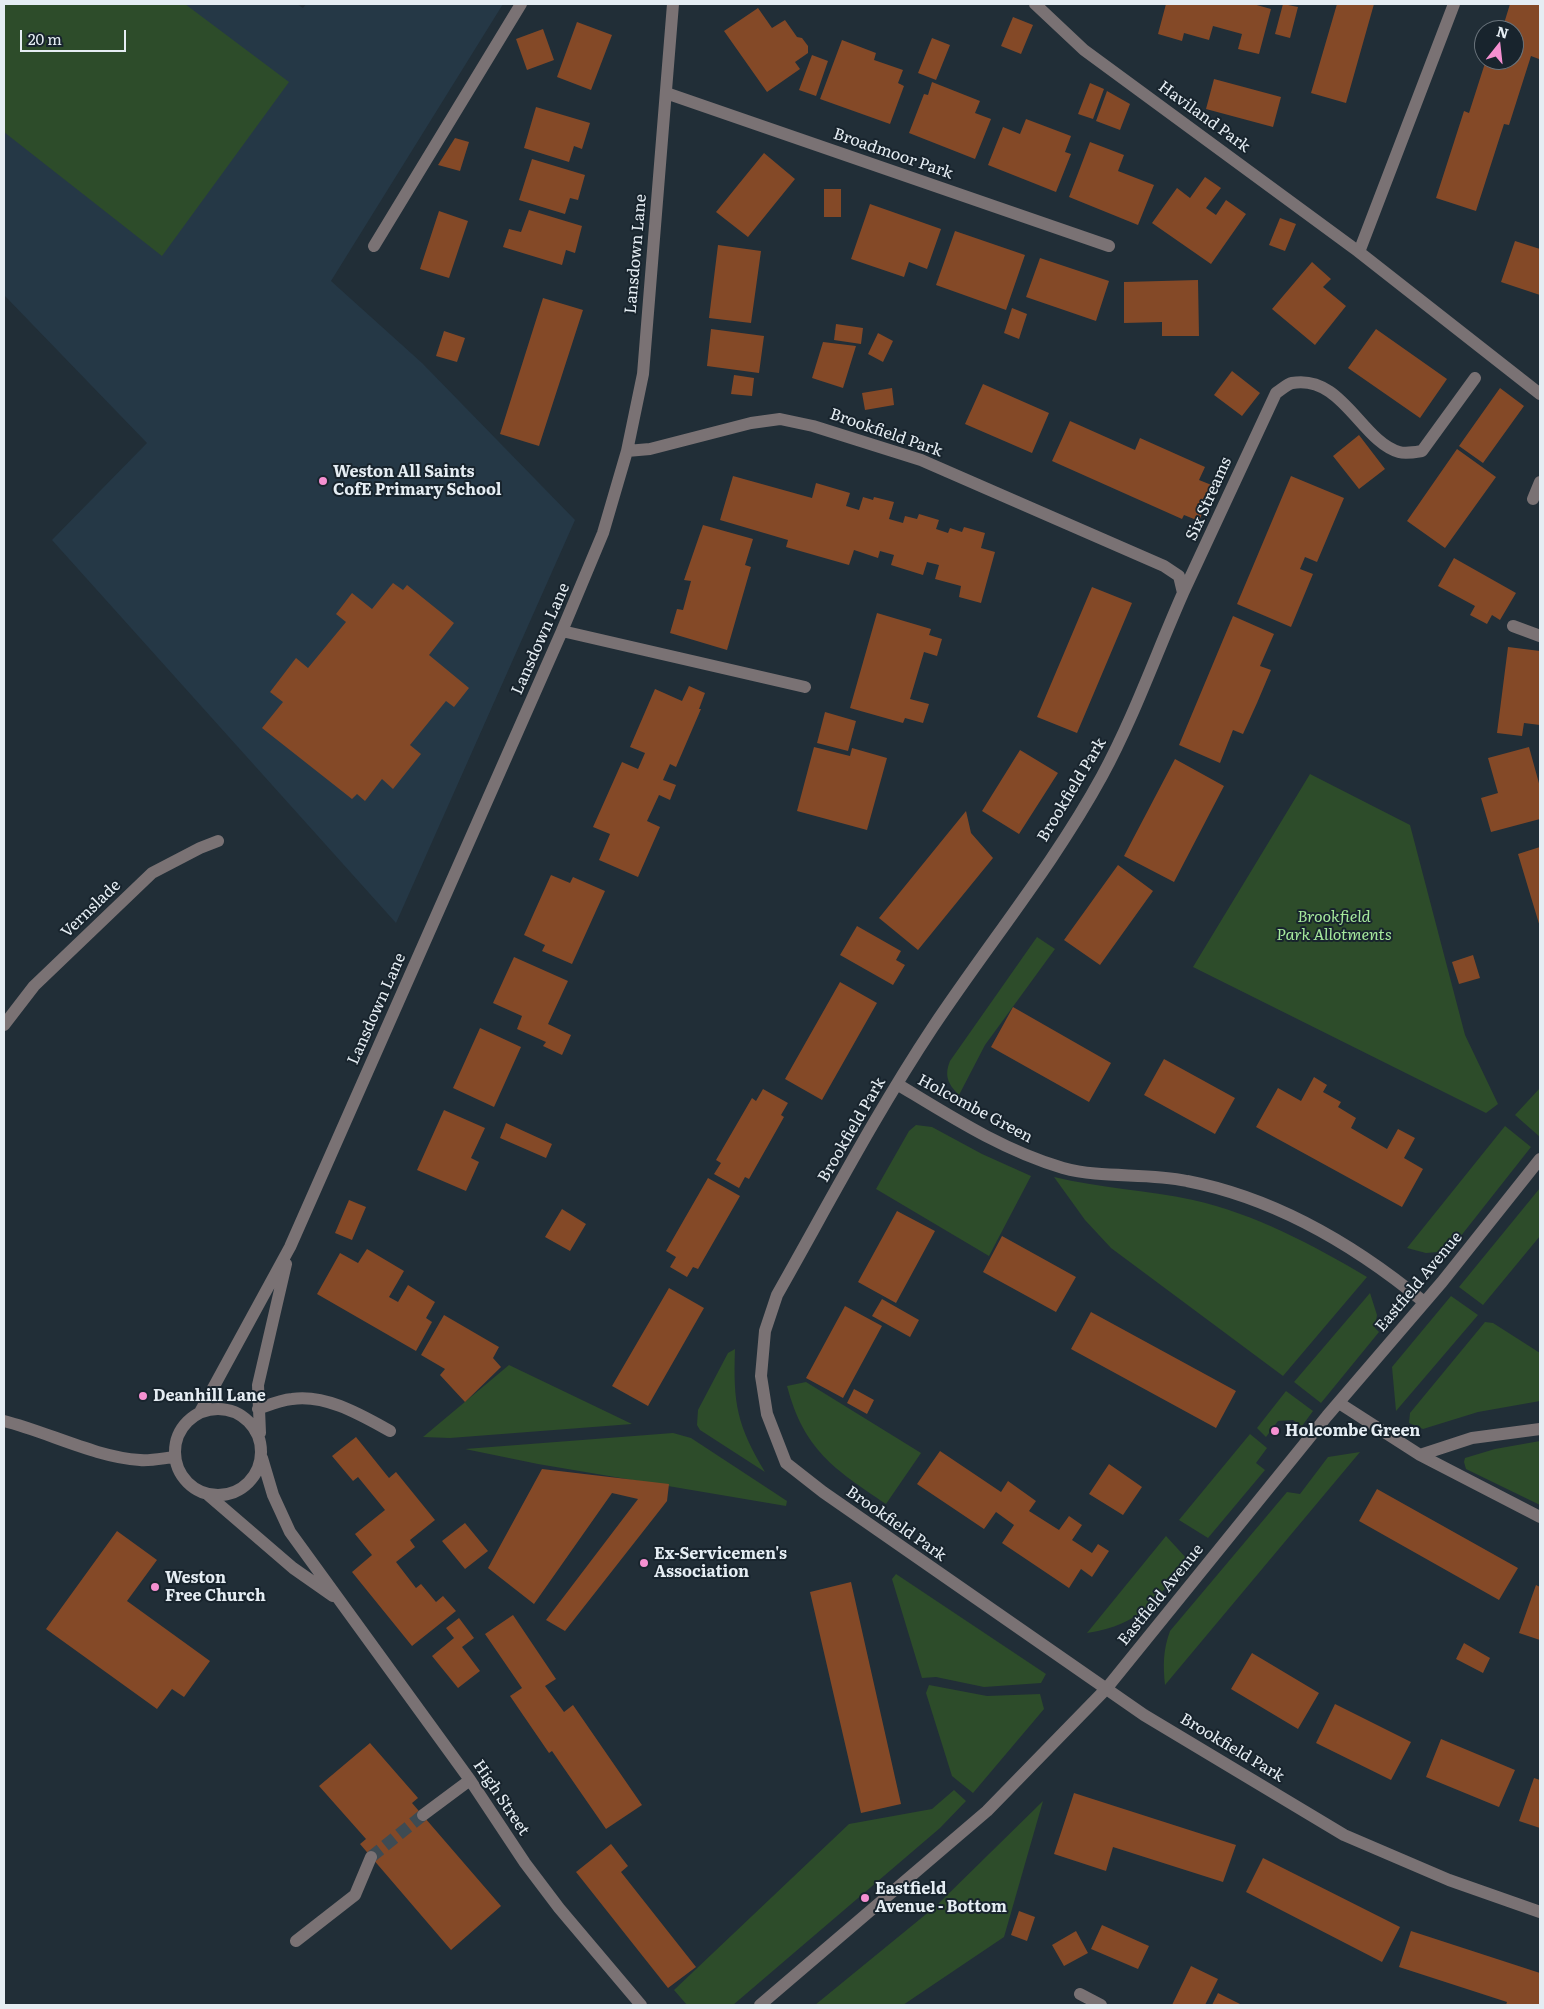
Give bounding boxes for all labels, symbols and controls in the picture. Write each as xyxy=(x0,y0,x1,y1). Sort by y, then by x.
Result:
scale bar xyxy=(22,20,129,52)
north arrow xyxy=(1474,20,1524,70)
text: N xyxy=(1494,20,1511,43)
text: 20 m xyxy=(28,27,62,50)
street label: Haviland Park xyxy=(1154,77,1254,157)
street label: Broadmoor Park xyxy=(831,125,955,183)
street label: Lansdown Lane xyxy=(621,193,651,315)
street label: Brookfield Park xyxy=(827,405,945,461)
street label: Six Streams xyxy=(1182,454,1236,544)
place label: Weston All Saints CofE Primary School xyxy=(333,462,502,500)
marker: Weston All Saints CofE Primary School xyxy=(317,475,329,487)
street label: Lansdown Lane xyxy=(508,580,574,698)
street label: Brookfield Park xyxy=(1033,735,1111,845)
street label: Vernslade xyxy=(57,876,125,942)
park label: Brookfield Park Allotments xyxy=(1276,907,1392,945)
street label: Lansdown Lane xyxy=(344,950,410,1068)
street label: Holcombe Green xyxy=(914,1071,1036,1147)
street label: Brookfield Park xyxy=(814,1074,890,1186)
street label: Eastfield Avenue xyxy=(1372,1228,1466,1336)
place label: Deanhill Lane xyxy=(153,1386,266,1406)
marker: Deanhill Lane xyxy=(137,1390,149,1402)
place label: Holcombe Green xyxy=(1285,1421,1420,1441)
marker: Holcombe Green xyxy=(1269,1425,1281,1437)
street label: Brookfield Park xyxy=(842,1482,950,1566)
street label: Eastfield Avenue xyxy=(1114,1540,1208,1650)
place label: Ex-Servicemen's Association xyxy=(654,1544,787,1582)
marker: Ex-Servicemen's Association xyxy=(638,1557,650,1569)
place label: Weston Free Church xyxy=(165,1568,266,1606)
marker: Weston Free Church xyxy=(149,1581,161,1593)
street label: Brookfield Park xyxy=(1177,1709,1287,1787)
street label: High Street xyxy=(469,1757,533,1839)
place label: Eastfield Avenue - Bottom xyxy=(875,1879,1007,1917)
marker: Eastfield Avenue - Bottom xyxy=(859,1892,871,1904)

